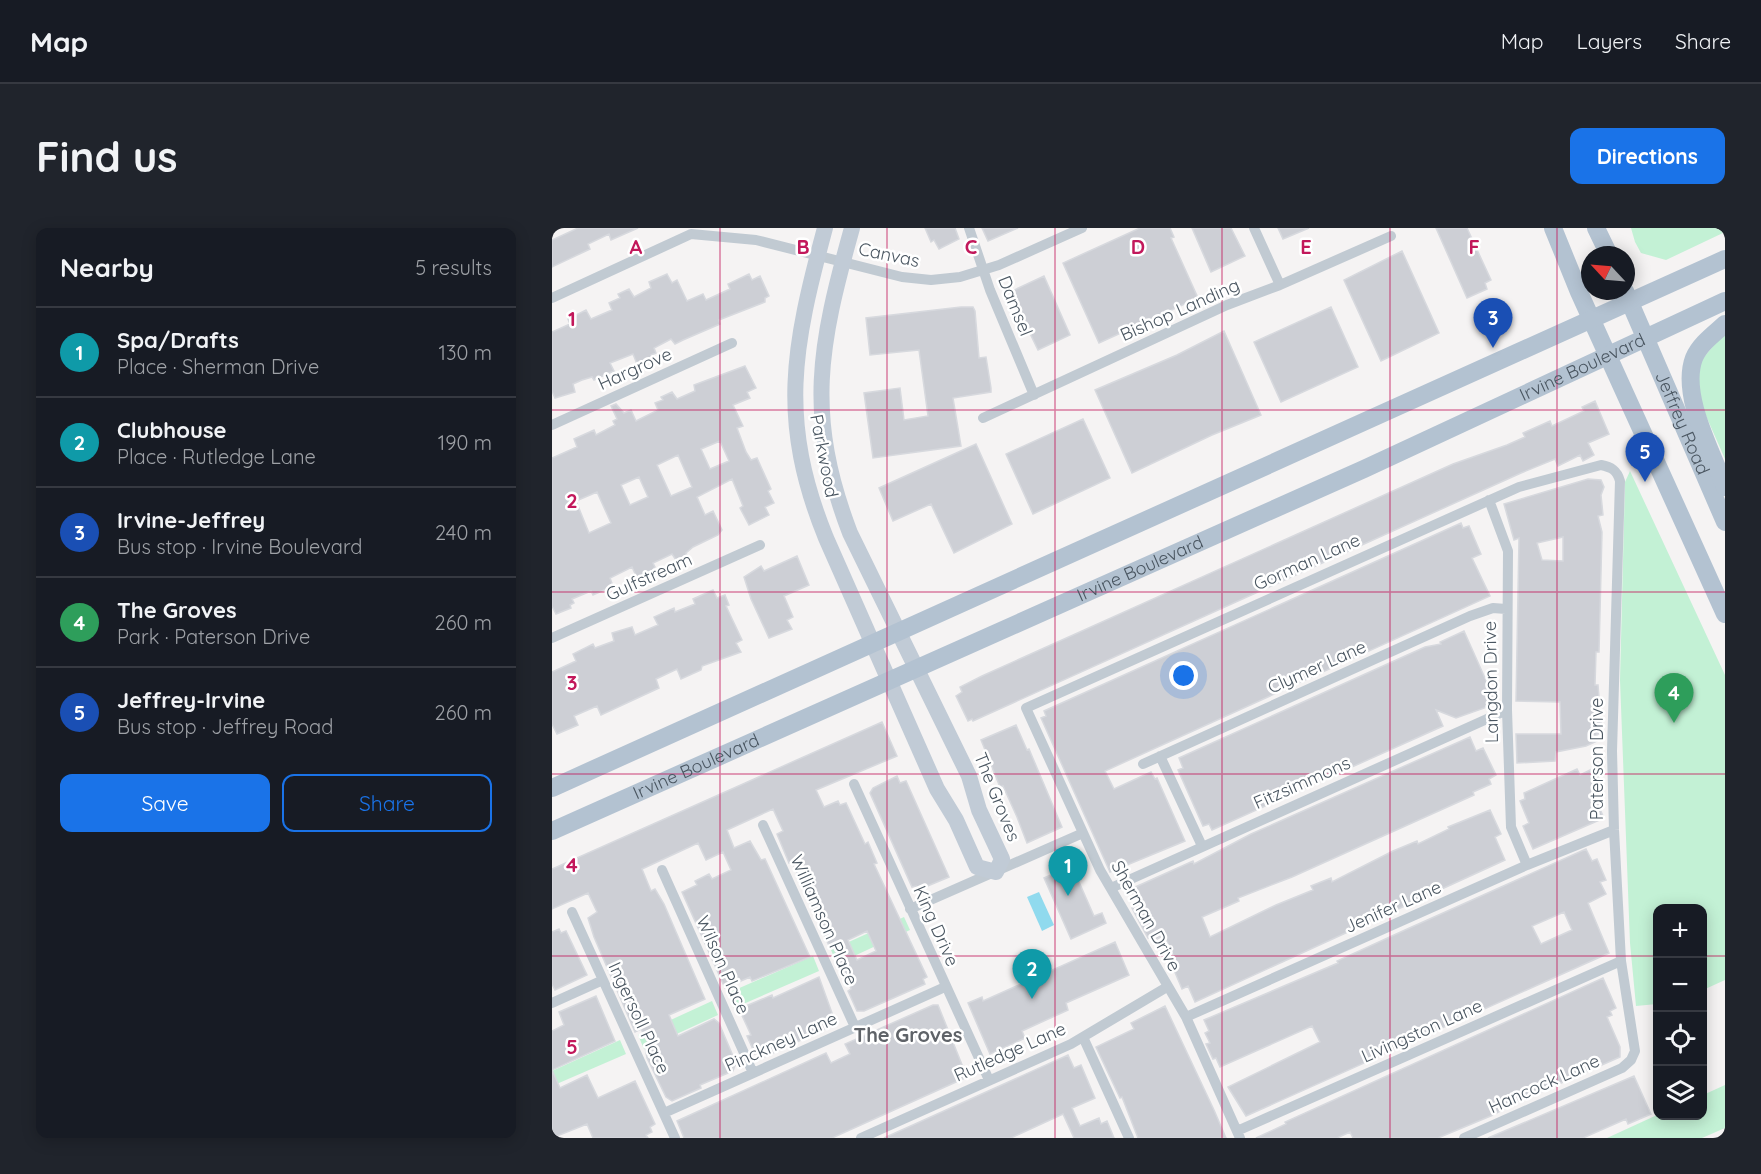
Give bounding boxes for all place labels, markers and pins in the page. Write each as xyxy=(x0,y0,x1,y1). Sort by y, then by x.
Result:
pin: 3 xyxy=(1474,298,1512,348)
pin: 5 xyxy=(1626,432,1664,482)
pin: 4 xyxy=(1654,674,1694,723)
pin: 1 xyxy=(1048,846,1088,896)
pin: 2 xyxy=(1012,950,1052,999)

